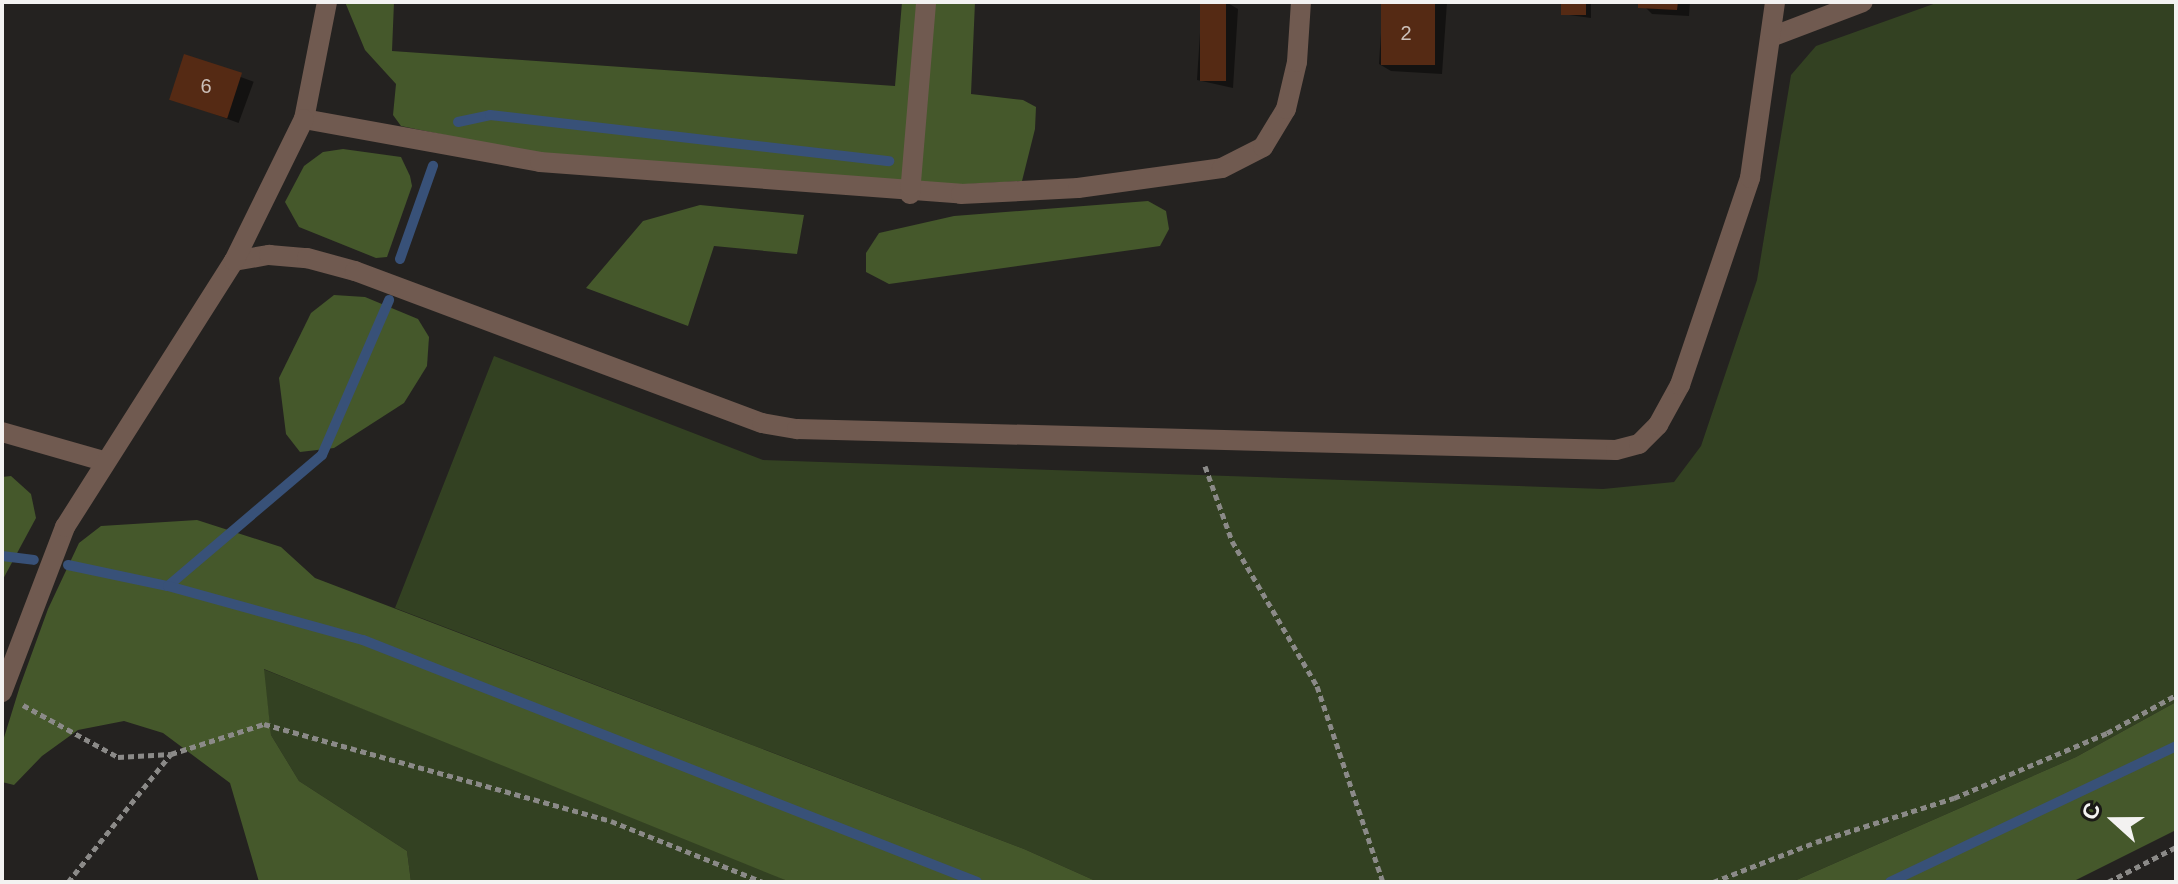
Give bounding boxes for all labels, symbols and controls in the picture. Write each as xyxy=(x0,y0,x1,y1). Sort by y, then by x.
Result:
house number: 2 xyxy=(1400,21,1412,45)
house number: 6 xyxy=(200,74,212,98)
north arrow xyxy=(2074,780,2154,860)
text: С xyxy=(2077,799,2106,823)

